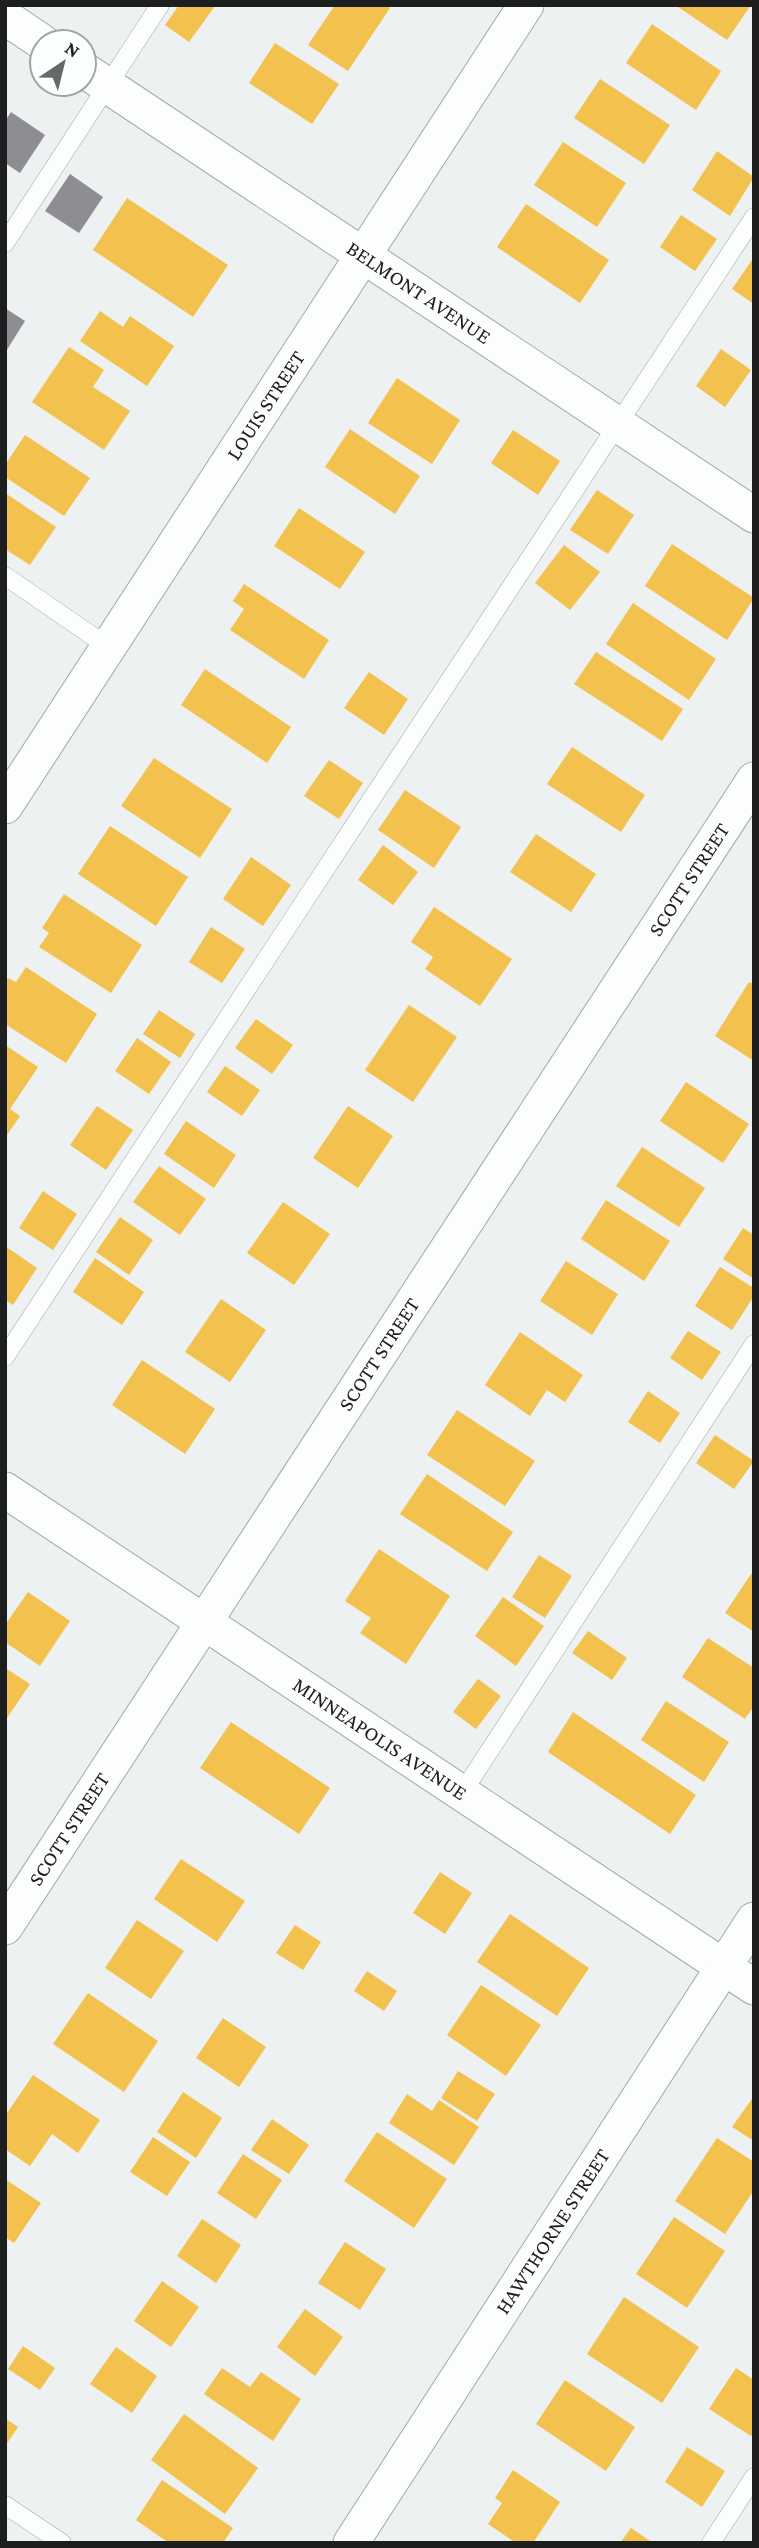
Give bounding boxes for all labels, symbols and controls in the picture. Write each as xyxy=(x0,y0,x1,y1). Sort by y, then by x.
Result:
north arrow xyxy=(28,28,98,98)
text: N xyxy=(61,37,84,62)
street label: BELMONT AVENUE xyxy=(342,236,495,349)
street label: LOUIS STREET xyxy=(221,346,310,464)
street label: SCOTT STREET xyxy=(643,818,735,940)
street label: SCOTT STREET xyxy=(333,1293,425,1415)
street label: MINNEAPOLIS AVENUE xyxy=(288,1672,472,1805)
street label: SCOTT STREET xyxy=(23,1768,115,1890)
street label: HAWTHORNE STREET xyxy=(490,2144,615,2319)

